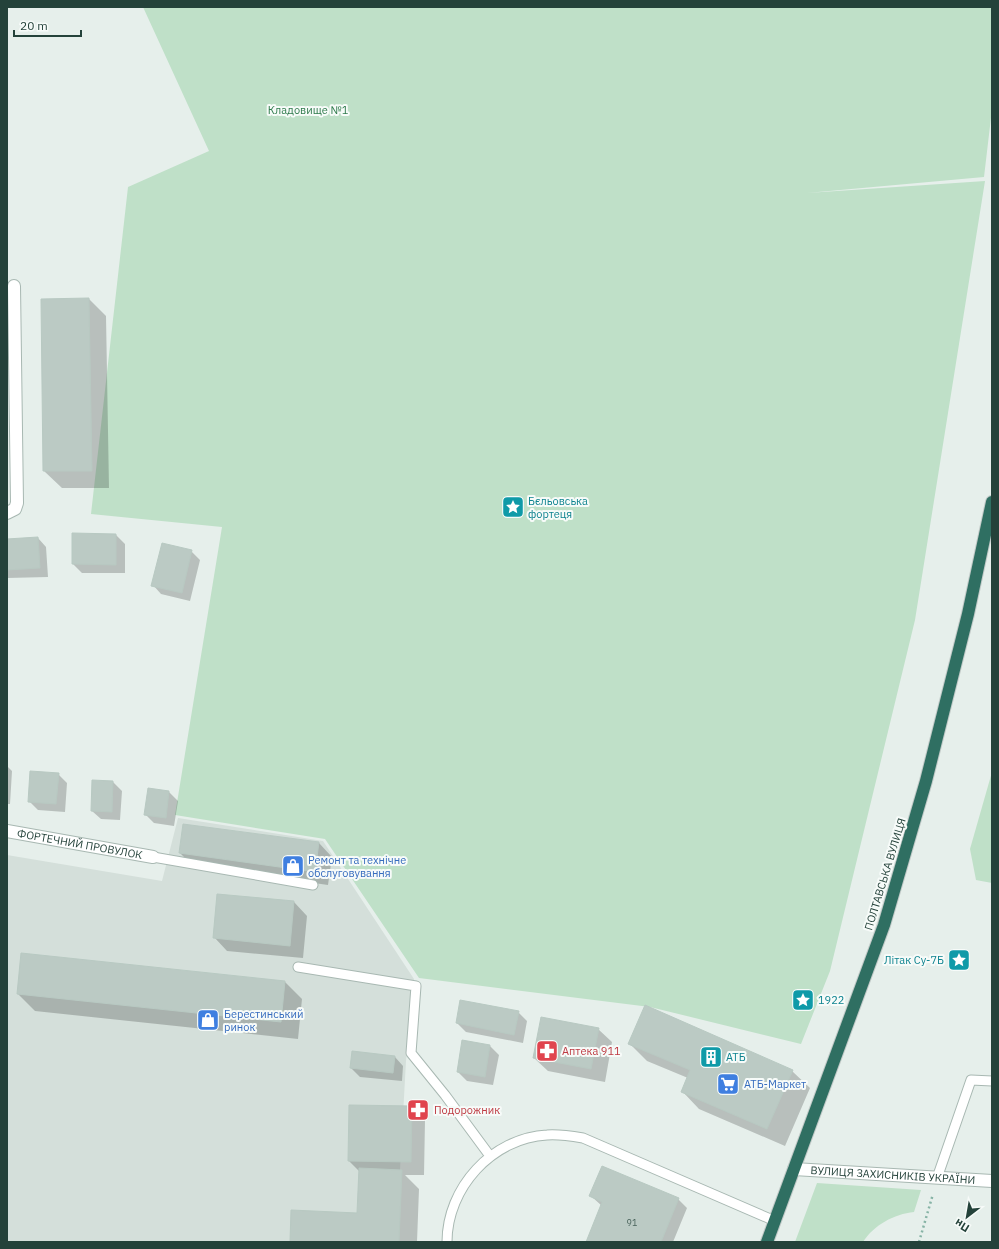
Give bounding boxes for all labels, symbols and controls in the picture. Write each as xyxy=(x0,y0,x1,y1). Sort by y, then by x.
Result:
scale bar xyxy=(14,12,81,38)
text: 20 m xyxy=(20,18,48,33)
park label: Кладовище №1 xyxy=(268,103,349,117)
place icon: Бєльовська фортеця xyxy=(500,494,526,520)
place label: Бєльовська фортеця xyxy=(528,494,588,521)
street label: ПОЛТАВСЬКА ВУЛИЦЯ xyxy=(861,816,909,932)
street label: ФОРТЕЧНИЙ ПРОВУЛОК xyxy=(16,826,144,862)
shop icon: Ремонт та технічне обслуговування xyxy=(280,853,306,879)
place label: Ремонт та технічне обслуговування xyxy=(308,853,406,880)
place icon: Літак Су-7Б xyxy=(946,947,972,973)
place label: Літак Су-7Б xyxy=(884,953,944,967)
place icon: 1922 xyxy=(790,987,816,1013)
place label: 1922 xyxy=(818,993,844,1007)
shop icon: Берестинський ринок xyxy=(195,1007,221,1033)
place label: Берестинський ринок xyxy=(224,1007,303,1034)
pharmacy icon: Аптека 911 xyxy=(534,1038,560,1064)
place label: Аптека 911 xyxy=(562,1044,621,1058)
building icon: АТБ xyxy=(698,1044,724,1070)
place label: АТБ xyxy=(726,1050,746,1064)
supermarket icon: АТБ-Маркет xyxy=(715,1071,741,1097)
place label: АТБ-Маркет xyxy=(744,1077,806,1091)
pharmacy icon: Подорожник xyxy=(405,1097,431,1123)
place label: Подорожник xyxy=(434,1103,500,1117)
street label: ВУЛИЦЯ ЗАХИСНИКІВ УКРАЇНИ xyxy=(810,1163,976,1187)
north arrow xyxy=(947,1197,987,1237)
text: Пн xyxy=(952,1216,972,1235)
house number: 91 xyxy=(627,1217,637,1228)

